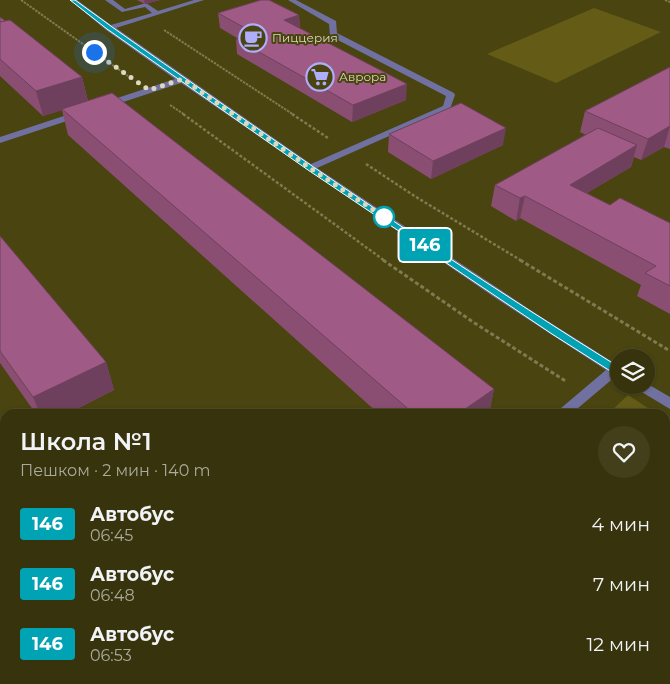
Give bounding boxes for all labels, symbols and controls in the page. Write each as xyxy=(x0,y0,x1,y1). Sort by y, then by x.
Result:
cafe icon: Пиццерия xyxy=(238,23,268,53)
place label: Пиццерия xyxy=(272,30,338,45)
your location xyxy=(82,40,107,65)
supermarket icon: Аврора xyxy=(305,62,335,92)
place label: Аврора xyxy=(339,69,386,84)
unlabelled marker xyxy=(373,206,395,228)
line badge: 146 xyxy=(396,229,454,261)
text: 146 xyxy=(410,234,440,256)
map controls xyxy=(610,349,655,394)
button: layers xyxy=(610,349,655,394)
button: heart xyxy=(598,426,650,478)
text: Школа №1 xyxy=(20,427,152,456)
text: Пешком · 2 мин · 140 m xyxy=(20,461,210,480)
text: Автобус xyxy=(90,503,174,526)
text: 146 xyxy=(32,513,63,535)
text: 4 мин xyxy=(592,513,650,536)
text: 06:45 xyxy=(90,526,133,545)
text: Автобус xyxy=(90,563,174,586)
text: 146 xyxy=(32,573,63,595)
text: 7 мин xyxy=(593,573,650,596)
text: 06:48 xyxy=(90,586,135,605)
text: Автобус xyxy=(90,623,174,646)
text: 146 xyxy=(32,633,63,655)
text: 12 мин xyxy=(586,633,650,656)
text: 06:53 xyxy=(90,646,132,665)

